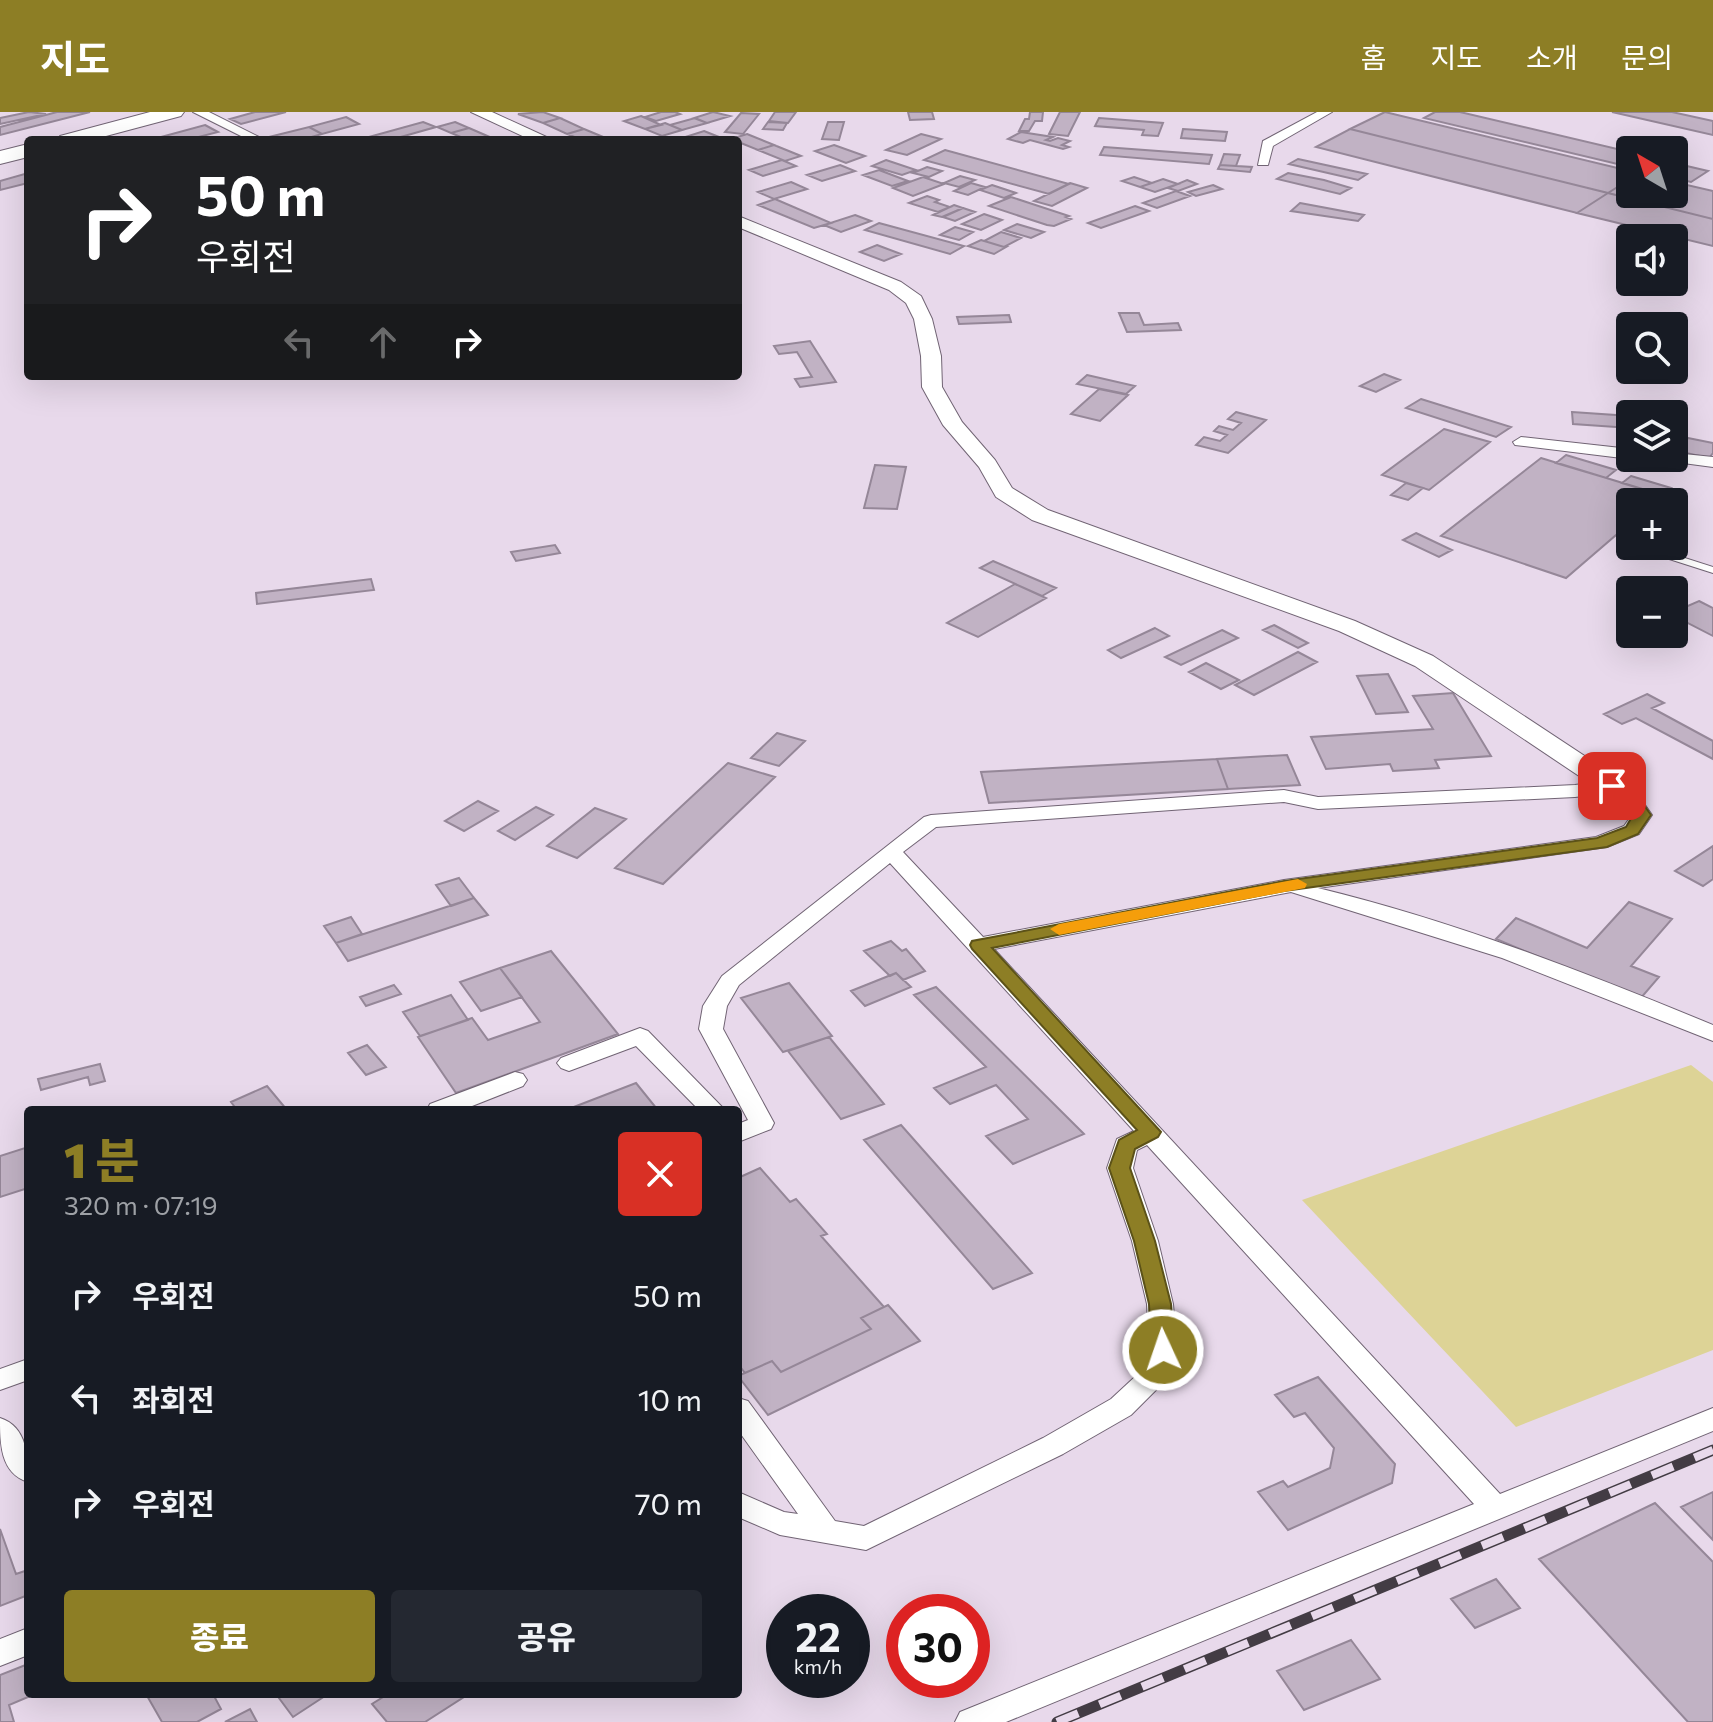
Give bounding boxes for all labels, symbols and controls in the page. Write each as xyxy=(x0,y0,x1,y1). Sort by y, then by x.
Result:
text: 지도 xyxy=(40,34,110,81)
text: 홈 xyxy=(1361,40,1386,74)
text: 지도 xyxy=(1430,40,1482,74)
text: 소개 xyxy=(1526,40,1577,74)
text: 문의 xyxy=(1621,40,1673,74)
north arrow xyxy=(1616,136,1688,208)
map controls xyxy=(1616,136,1688,648)
text: 50 m xyxy=(196,159,325,228)
icon: right xyxy=(64,168,168,272)
button: sound xyxy=(1616,224,1688,296)
text: 우회전 xyxy=(196,233,295,277)
button: search xyxy=(1616,312,1688,384)
icon: left xyxy=(277,320,321,364)
icon: ahead xyxy=(361,320,405,364)
icon: right xyxy=(445,320,489,364)
button: layers xyxy=(1616,400,1688,472)
button: + xyxy=(1616,488,1688,560)
button: − xyxy=(1616,576,1688,648)
pin xyxy=(1578,752,1646,820)
icon: arrive xyxy=(1590,764,1634,808)
text: 1 분 xyxy=(64,1129,140,1188)
button: close xyxy=(618,1132,702,1216)
text: 320 m · 07:19 xyxy=(64,1189,217,1220)
icon: right xyxy=(64,1272,108,1316)
text: 우회전 xyxy=(132,1276,215,1313)
text: 50 m xyxy=(633,1276,702,1313)
position arrow xyxy=(1121,1308,1205,1392)
icon: left xyxy=(64,1376,108,1420)
text: 좌회전 xyxy=(132,1380,215,1417)
text: 10 m xyxy=(638,1380,702,1417)
icon: right xyxy=(64,1480,108,1524)
text: 우회전 xyxy=(132,1484,215,1521)
text: 70 m xyxy=(635,1484,702,1521)
button: 종료 xyxy=(64,1590,375,1682)
button: 공유 xyxy=(391,1590,702,1682)
speed limit sign: 30 xyxy=(886,1594,990,1698)
text: 22 xyxy=(795,1611,841,1660)
text: km/h xyxy=(794,1654,842,1678)

